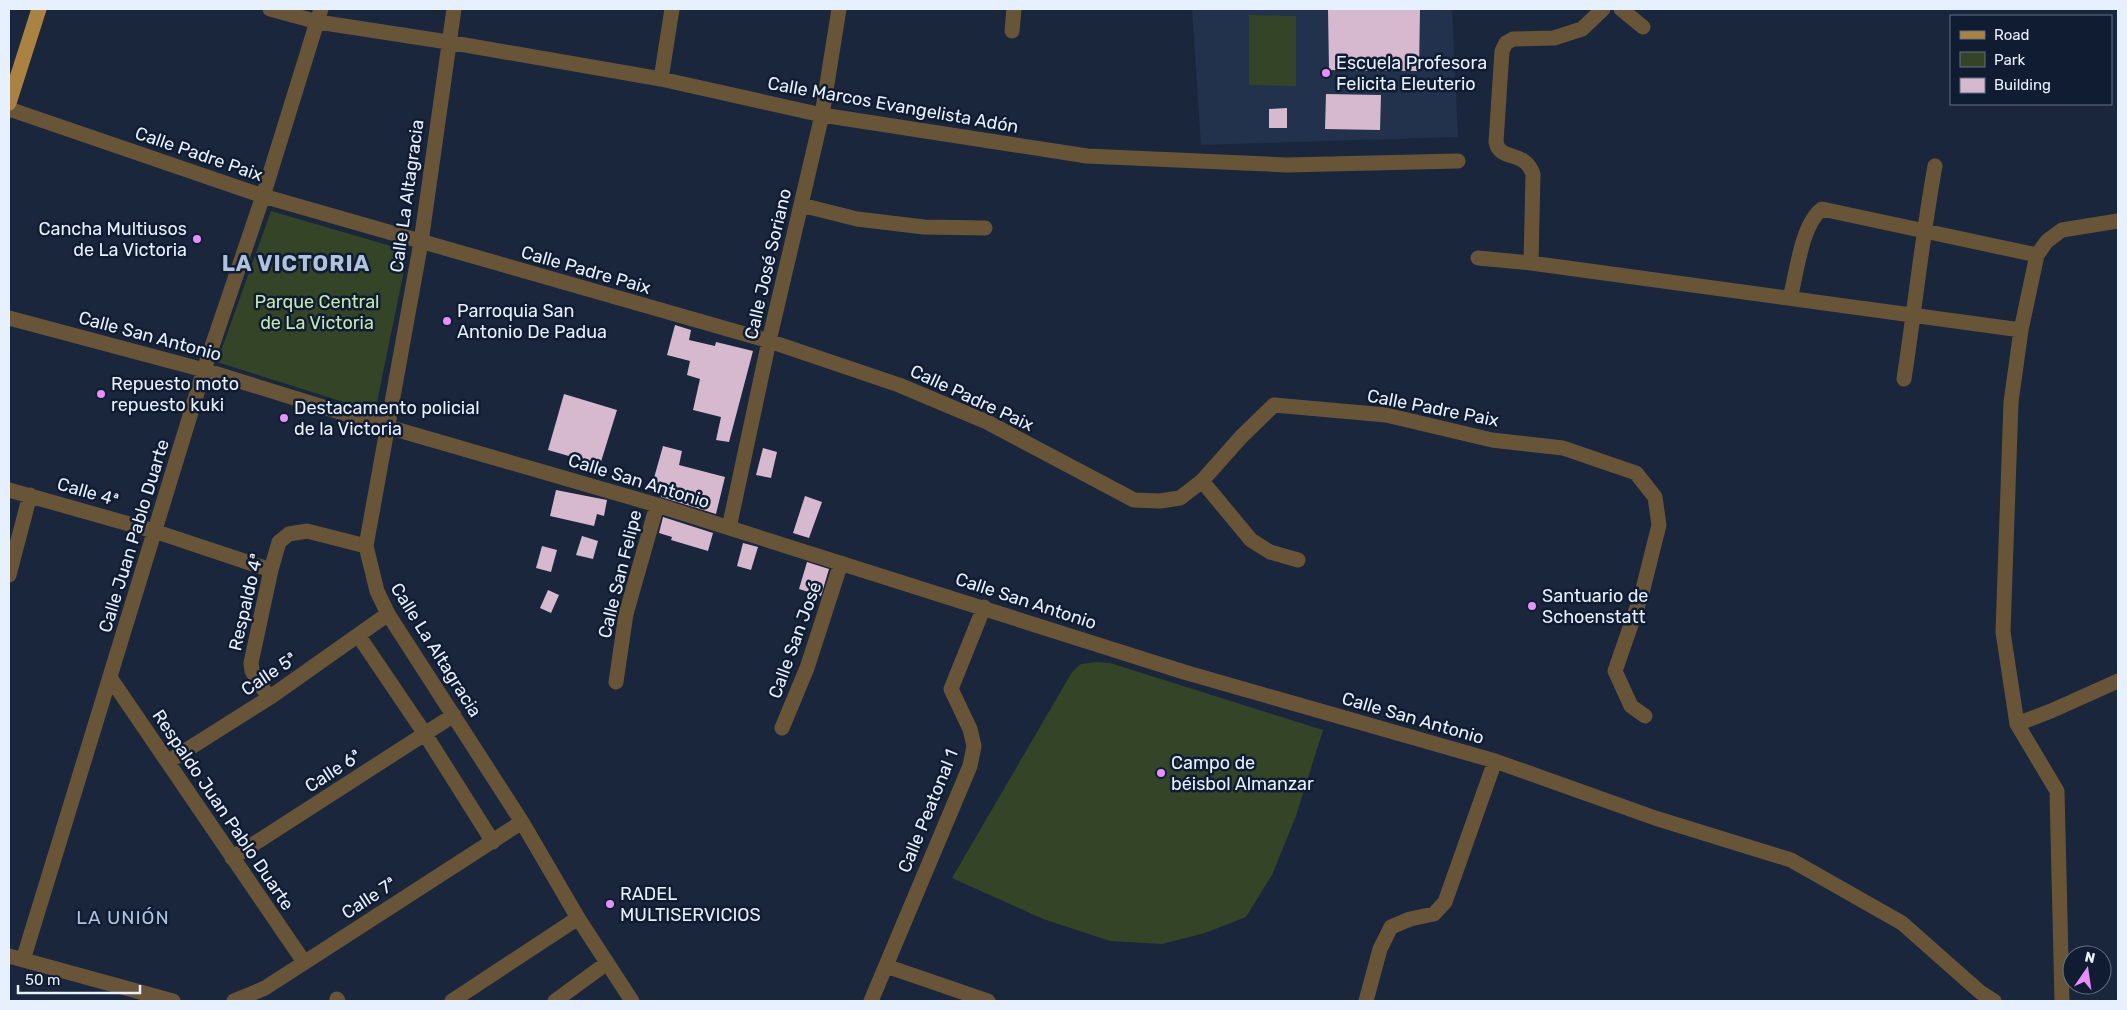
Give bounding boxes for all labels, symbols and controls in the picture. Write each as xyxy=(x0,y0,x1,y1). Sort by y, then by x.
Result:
legend xyxy=(1950,15,2112,105)
text: Road xyxy=(1994,26,2030,44)
text: Park xyxy=(1994,51,2025,69)
place label: Escuela Profesora Felicita Eleuterio xyxy=(1336,52,1487,95)
marker: Escuela Profesora Felicita Eleuterio xyxy=(1320,67,1332,79)
street label: Calle Marcos Evangelista Adón xyxy=(766,72,1020,138)
text: Building xyxy=(1994,76,2051,94)
street label: Calle La Altagracia xyxy=(385,118,429,274)
street label: Calle Padre Paix xyxy=(132,122,266,186)
street label: Calle José Soriano xyxy=(740,186,796,342)
place label: Cancha Multiusos de La Victoria xyxy=(39,218,187,261)
marker: Cancha Multiusos de La Victoria xyxy=(191,233,203,245)
street label: Calle Padre Paix xyxy=(519,241,654,299)
district label: LA VICTORIA xyxy=(222,250,370,277)
park label: Parque Central de La Victoria xyxy=(255,291,379,334)
place label: Parroquia San Antonio De Padua xyxy=(457,300,607,343)
street label: Calle San Antonio xyxy=(76,306,224,366)
marker: Parroquia San Antonio De Padua xyxy=(441,315,453,327)
street label: Calle Padre Paix xyxy=(907,360,1038,436)
place label: Repuesto moto repuesto kuki xyxy=(111,373,239,416)
street label: Calle Padre Paix xyxy=(1365,384,1501,432)
marker: Repuesto moto repuesto kuki xyxy=(95,388,107,400)
place label: Destacamento policial de la Victoria xyxy=(294,397,480,440)
marker: Destacamento policial de la Victoria xyxy=(278,412,290,424)
street label: Calle Juan Pablo Duarte xyxy=(94,437,174,635)
street label: Calle San Antonio xyxy=(566,449,712,513)
street label: Calle 4ª xyxy=(55,473,121,511)
street label: Calle San Felipe xyxy=(593,508,647,640)
street label: Respaldo 4ª xyxy=(224,551,268,653)
street label: Calle San Antonio xyxy=(953,568,1099,634)
street label: Calle La Altagracia xyxy=(386,579,486,721)
street label: Calle San José xyxy=(764,579,826,701)
place label: Santuario de Schoenstatt xyxy=(1542,585,1648,628)
marker: Santuario de Schoenstatt xyxy=(1526,600,1538,612)
street label: Calle 5ª xyxy=(237,647,301,701)
street label: Calle San Antonio xyxy=(1339,687,1487,749)
street label: Respaldo Juan Pablo Duarte xyxy=(148,706,298,914)
street label: Calle 6ª xyxy=(301,745,365,797)
street label: Calle Peatonal 1 xyxy=(893,746,963,876)
place label: Campo de béisbol Almanzar xyxy=(1171,752,1314,795)
marker: Campo de béisbol Almanzar xyxy=(1155,767,1167,779)
street label: Calle 7ª xyxy=(337,872,401,924)
place label: RADEL MULTISERVICIOS xyxy=(620,883,761,926)
marker: RADEL MULTISERVICIOS xyxy=(604,898,616,910)
district label: LA UNIÓN xyxy=(76,906,170,929)
north arrow xyxy=(2062,945,2112,995)
text: N xyxy=(2083,948,2097,967)
scale bar xyxy=(18,962,140,994)
text: 50 m xyxy=(25,971,60,989)

